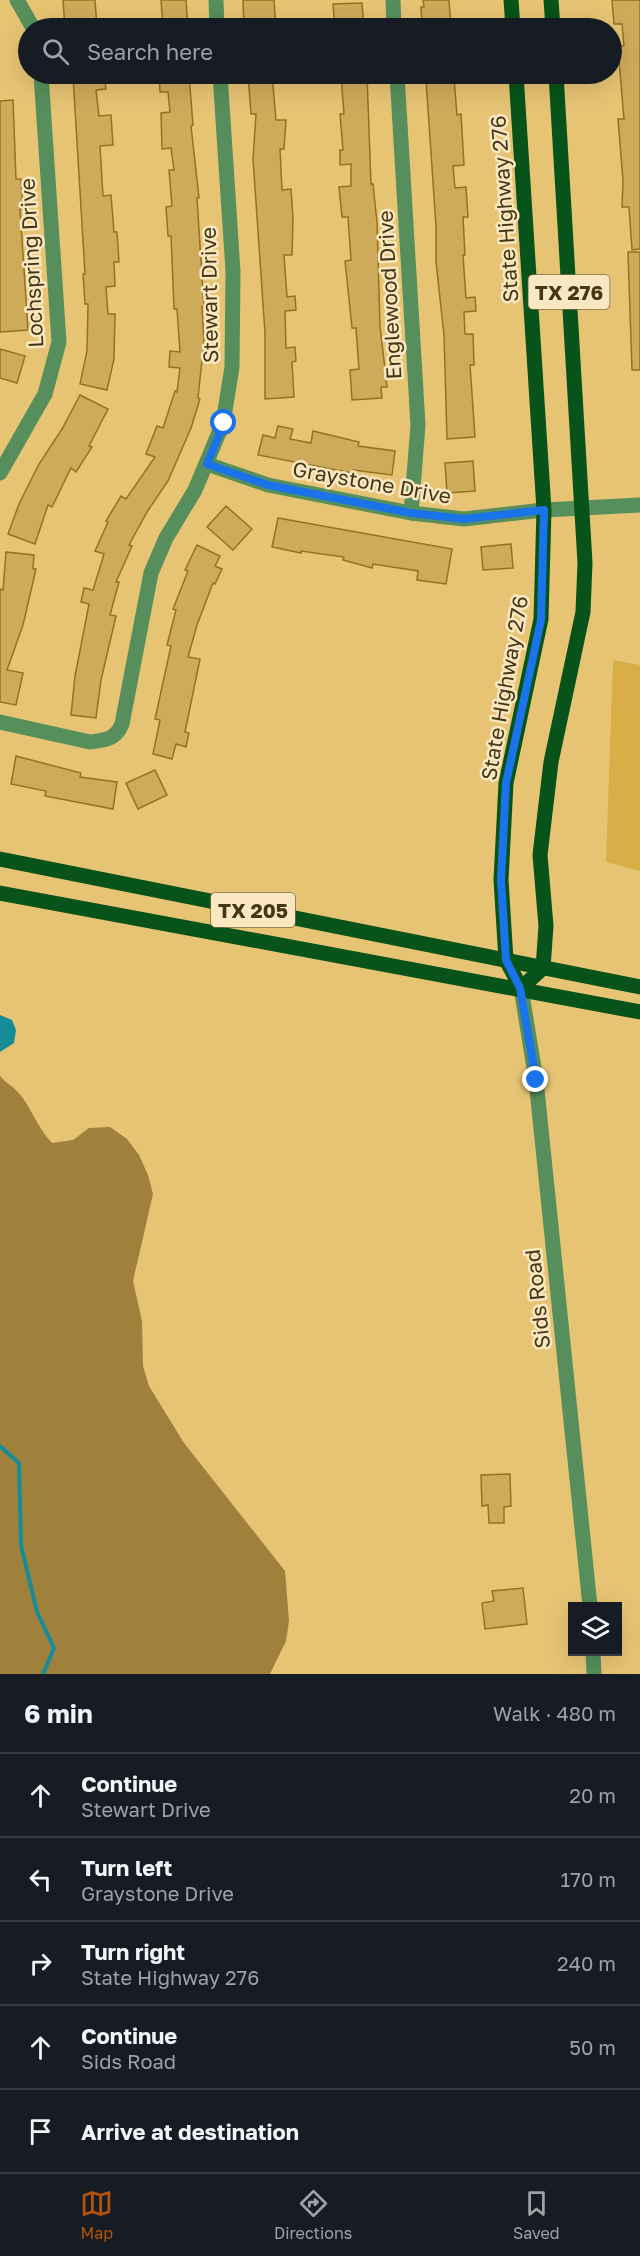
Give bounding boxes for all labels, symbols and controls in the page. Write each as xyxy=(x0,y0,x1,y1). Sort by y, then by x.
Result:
search box xyxy=(18,18,622,84)
icon: search xyxy=(39,35,72,68)
text: Search here xyxy=(87,38,213,65)
street label: State Highway 276 xyxy=(485,115,523,303)
street label: Lochspring Drive xyxy=(14,178,48,348)
street label: Englewood Drive xyxy=(372,210,406,380)
street label: Stewart Drive xyxy=(195,227,223,363)
road number: TX 276 xyxy=(528,275,610,309)
route start xyxy=(210,409,236,435)
street label: Graystone Drive xyxy=(291,455,453,509)
street label: State Highway 276 xyxy=(475,594,533,782)
road number: TX 205 xyxy=(211,893,295,927)
route end xyxy=(522,1066,548,1092)
street label: Sids Road xyxy=(519,1248,555,1350)
map controls xyxy=(568,1602,622,1656)
button: layers xyxy=(568,1602,622,1656)
text: 6 min xyxy=(24,1698,93,1729)
text: Walk · 480 m xyxy=(493,1701,616,1725)
text: Continue xyxy=(81,1770,177,1797)
icon: ahead xyxy=(24,1779,57,1812)
text: 20 m xyxy=(569,1783,616,1807)
text: Stewart Drive xyxy=(81,1797,211,1821)
text: Turn left xyxy=(81,1854,172,1881)
icon: left xyxy=(24,1863,57,1896)
text: 170 m xyxy=(561,1867,616,1891)
text: Graystone Drive xyxy=(81,1881,234,1905)
text: Turn right xyxy=(81,1938,185,1965)
icon: right xyxy=(24,1947,57,1980)
text: 240 m xyxy=(557,1951,616,1975)
text: State Highway 276 xyxy=(81,1965,259,1989)
text: Continue xyxy=(81,2022,177,2049)
icon: ahead xyxy=(24,2031,57,2064)
text: 50 m xyxy=(569,2035,616,2059)
text: Sids Road xyxy=(81,2049,176,2073)
icon: arrive xyxy=(24,2115,57,2148)
text: Arrive at destination xyxy=(81,2118,299,2145)
tab: Map xyxy=(80,2187,113,2243)
tab: Directions xyxy=(274,2187,352,2243)
tab: Saved xyxy=(513,2187,560,2243)

